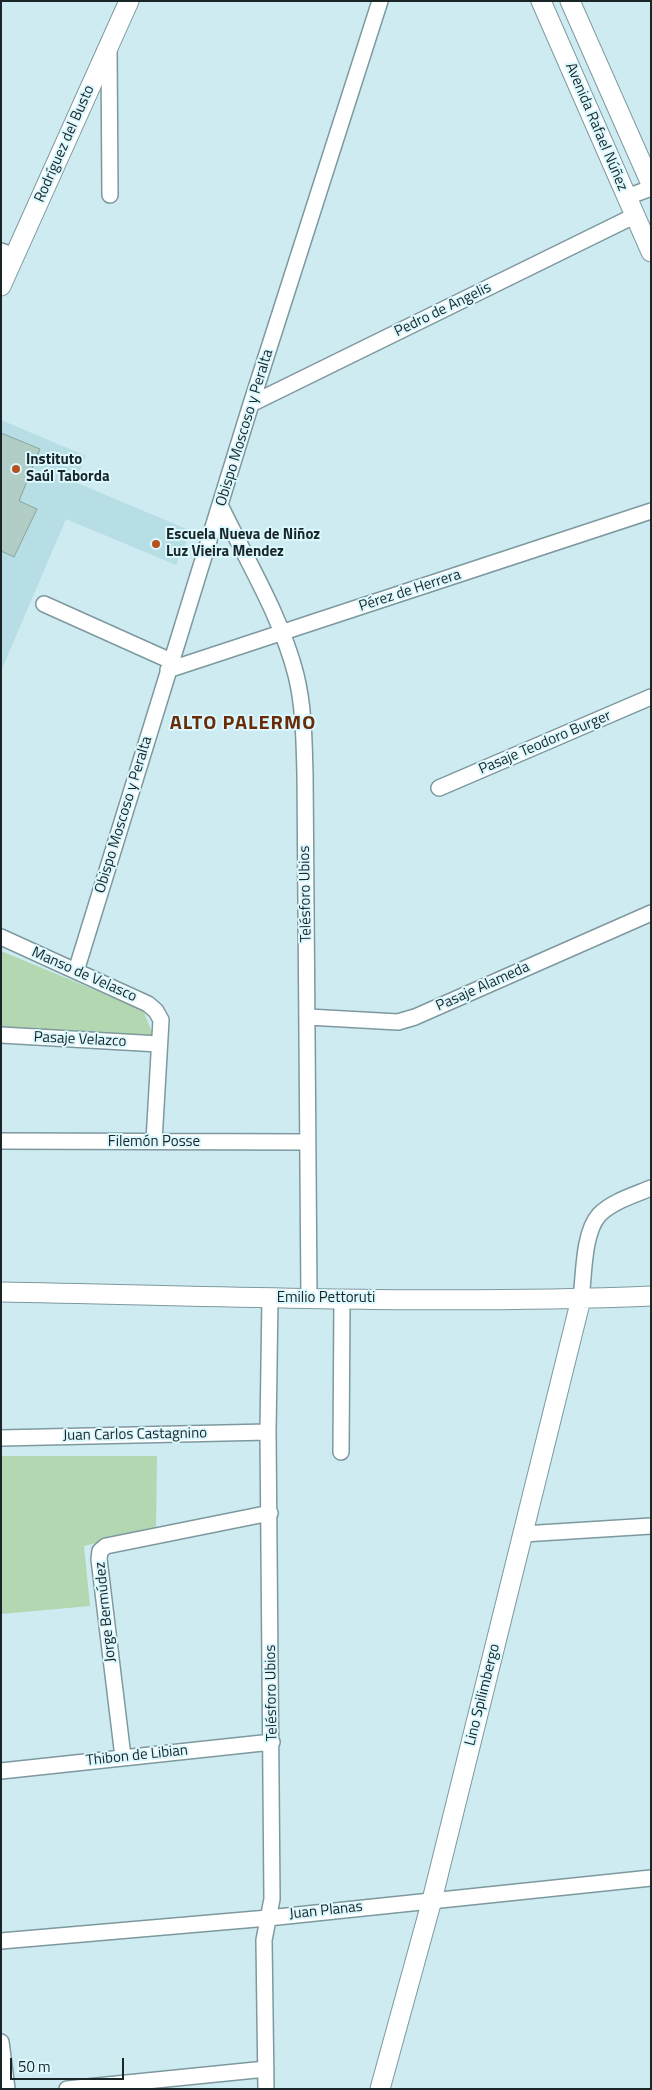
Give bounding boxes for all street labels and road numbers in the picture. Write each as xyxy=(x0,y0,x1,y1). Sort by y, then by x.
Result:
street label: Avenida Rafael Núñez xyxy=(561,60,631,194)
street label: Rodríguez del Busto xyxy=(31,83,99,205)
street label: Pedro de Angelis xyxy=(392,279,494,341)
street label: Obispo Moscoso y Peralta xyxy=(213,347,277,509)
street label: Pérez de Herrera xyxy=(357,566,463,616)
street label: Pasaje Teodoro Burger xyxy=(476,707,614,779)
street label: Obispo Moscoso y Peralta xyxy=(92,734,156,896)
street label: Telésforo Ubios xyxy=(296,845,316,943)
street label: Manso de Velasco xyxy=(29,944,139,1006)
street label: Pasaje Alameda xyxy=(433,958,533,1016)
street label: Pasaje Velazco xyxy=(33,1029,127,1051)
street label: Filemón Posse xyxy=(108,1133,200,1151)
street label: Emilio Pettoruti xyxy=(277,1289,375,1307)
street label: Juan Carlos Castagnino xyxy=(63,1425,207,1445)
street label: Jorge Bermúdez xyxy=(92,1561,120,1663)
street label: Lino Spilimbergo xyxy=(462,1642,504,1748)
street label: Telésforo Ubios xyxy=(262,1644,282,1742)
street label: Thibon de Libian xyxy=(85,1742,189,1770)
street label: Juan Planas xyxy=(288,1898,364,1924)

